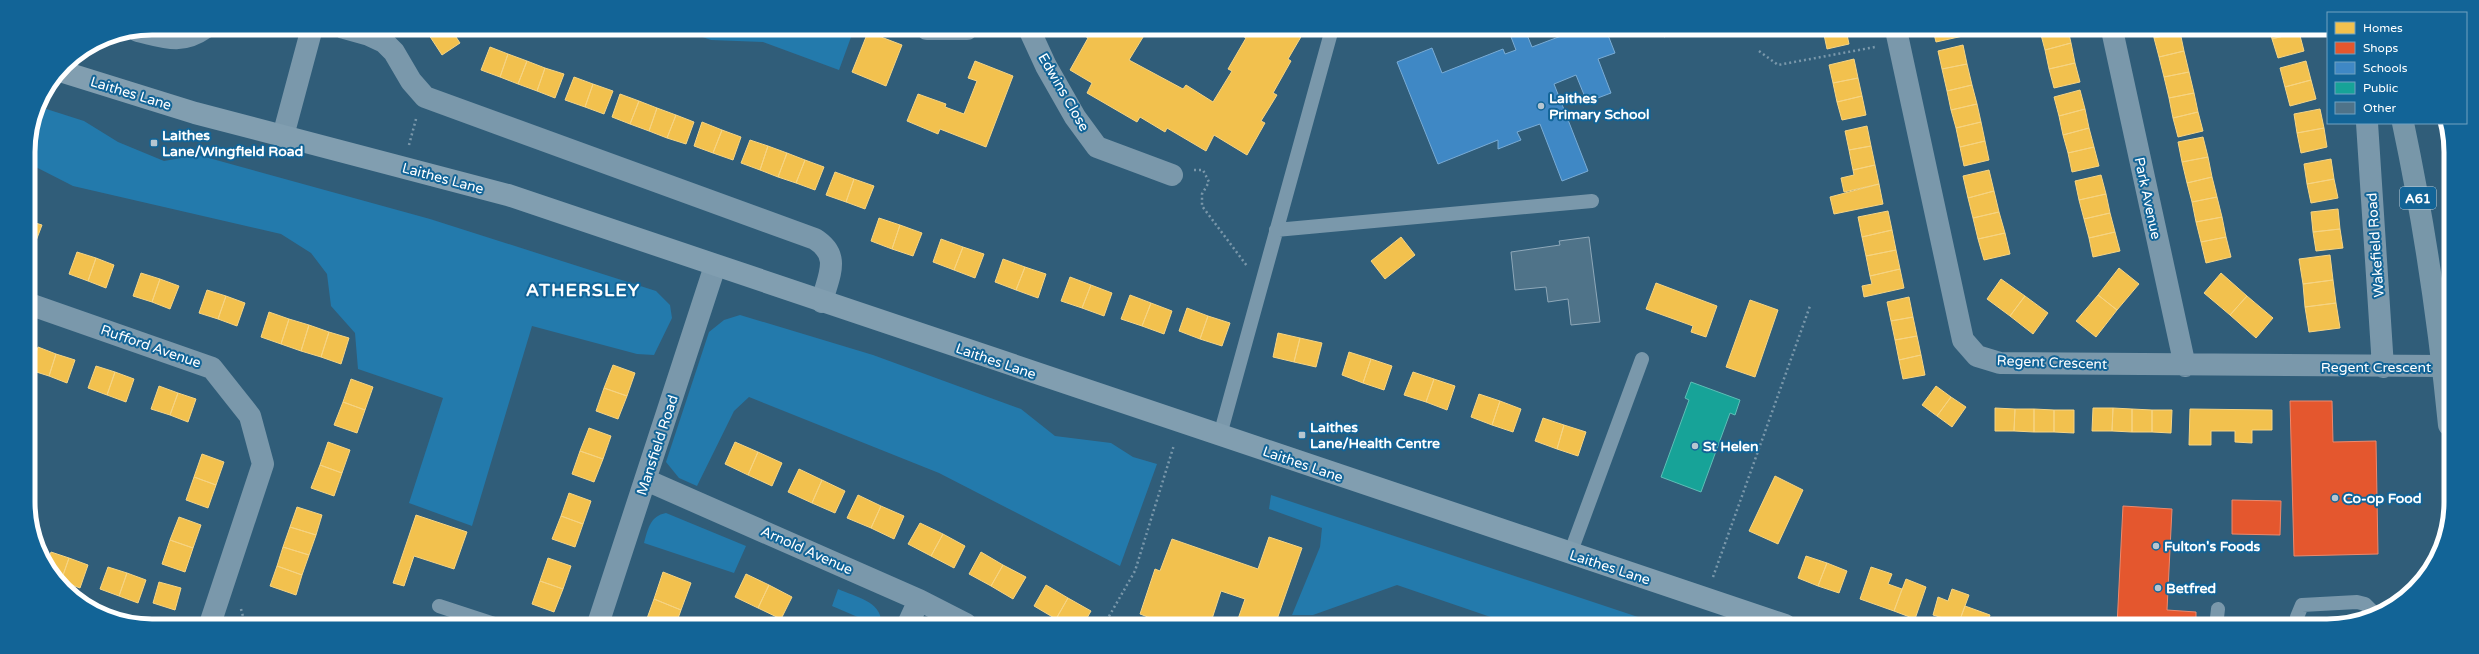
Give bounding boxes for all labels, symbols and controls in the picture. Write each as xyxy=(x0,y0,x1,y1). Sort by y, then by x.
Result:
legend xyxy=(2327,12,2467,124)
text: Homes xyxy=(2363,21,2403,35)
text: Shops xyxy=(2363,41,2398,55)
street label: Edwins Close xyxy=(1034,50,1093,134)
text: Schools xyxy=(2363,61,2408,75)
street label: Laithes Lane xyxy=(88,73,174,114)
text: Public xyxy=(2363,81,2398,95)
place label: Laithes Primary School xyxy=(1549,90,1650,123)
marker: Laithes Primary School xyxy=(1536,101,1546,111)
text: Other xyxy=(2363,101,2396,115)
place label: Laithes Lane/Wingfield Road xyxy=(162,127,304,160)
marker: Laithes Lane/Wingfield Road xyxy=(149,138,159,148)
street label: Park Avenue xyxy=(2131,155,2165,241)
street label: Laithes Lane xyxy=(400,159,486,198)
road number: A61 xyxy=(2400,187,2436,209)
street label: Wakefield Road xyxy=(2363,192,2388,298)
district label: ATHERSLEY xyxy=(526,279,640,301)
street label: Rufford Avenue xyxy=(98,321,203,372)
street label: Laithes Lane xyxy=(953,340,1038,383)
street label: Regent Crescent xyxy=(1996,352,2108,373)
street label: Regent Crescent xyxy=(2321,359,2432,376)
street label: Mansfield Road xyxy=(633,393,682,498)
place label: Laithes Lane/Health Centre xyxy=(1310,419,1440,452)
marker: Laithes Lane/Health Centre xyxy=(1297,430,1307,440)
place label: St Helen xyxy=(1703,438,1759,455)
marker: St Helen xyxy=(1690,441,1700,451)
street label: Laithes Lane xyxy=(1260,443,1345,486)
place label: Co-op Food xyxy=(2343,490,2422,507)
marker: Co-op Food xyxy=(2330,493,2340,503)
street label: Arnold Avenue xyxy=(758,523,855,578)
place label: Fulton's Foods xyxy=(2164,538,2261,555)
marker: Fulton's Foods xyxy=(2151,541,2161,551)
street label: Laithes Lane xyxy=(1567,546,1652,589)
place label: Betfred xyxy=(2166,580,2216,597)
marker: Betfred xyxy=(2153,583,2163,593)

